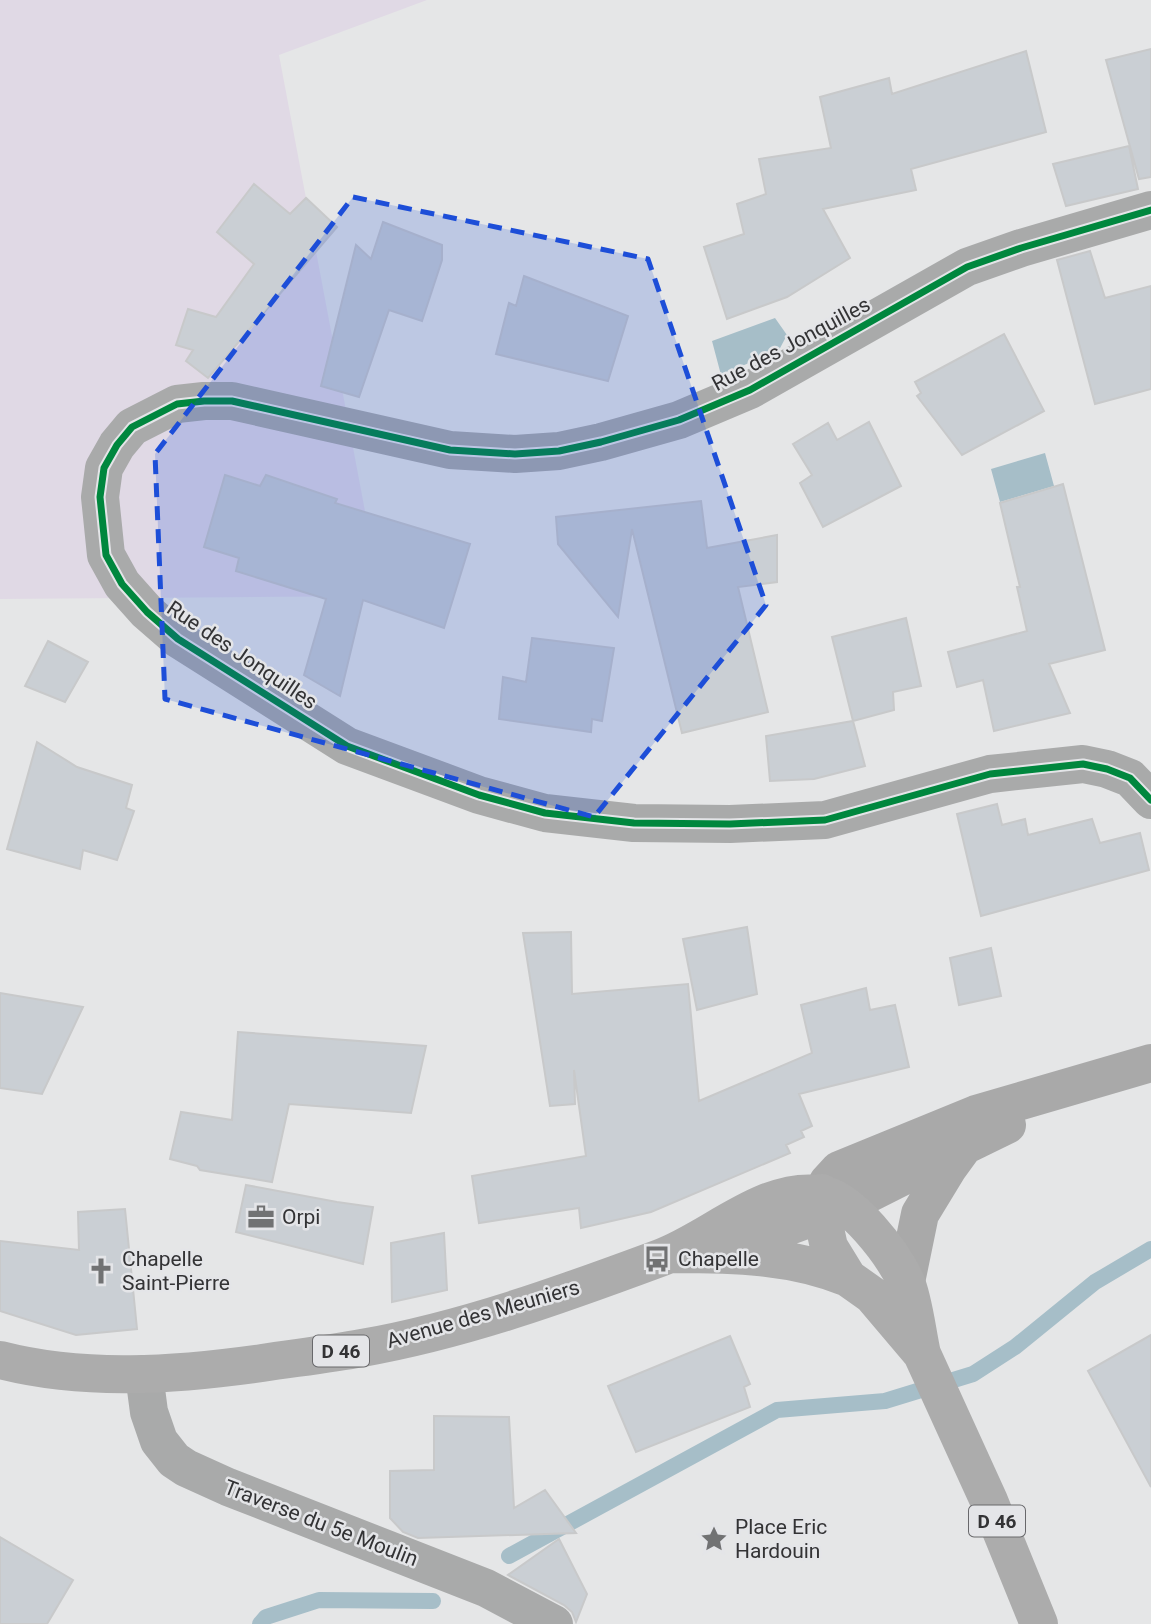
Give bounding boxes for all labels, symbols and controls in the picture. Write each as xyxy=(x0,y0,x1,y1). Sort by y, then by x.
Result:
street label: Rue des Jonquilles xyxy=(708,292,874,396)
street label: Rue des Jonquilles xyxy=(162,596,322,714)
office icon: Orpi xyxy=(246,1202,276,1232)
place label: Orpi xyxy=(282,1205,320,1229)
bus stop icon: Chapelle xyxy=(642,1244,672,1274)
place label: Chapelle Saint-Pierre xyxy=(122,1247,230,1295)
place label: Chapelle xyxy=(678,1247,759,1271)
church icon: Chapelle Saint-Pierre xyxy=(86,1256,116,1286)
street label: Avenue des Meuniers xyxy=(384,1275,582,1353)
road number: D 46 xyxy=(313,1336,369,1366)
street label: Traverse du 5e Moulin xyxy=(221,1475,421,1571)
road number: D 46 xyxy=(969,1506,1025,1536)
place label: Place Eric Hardouin xyxy=(735,1515,827,1563)
place icon: Place Eric Hardouin xyxy=(699,1524,729,1554)

